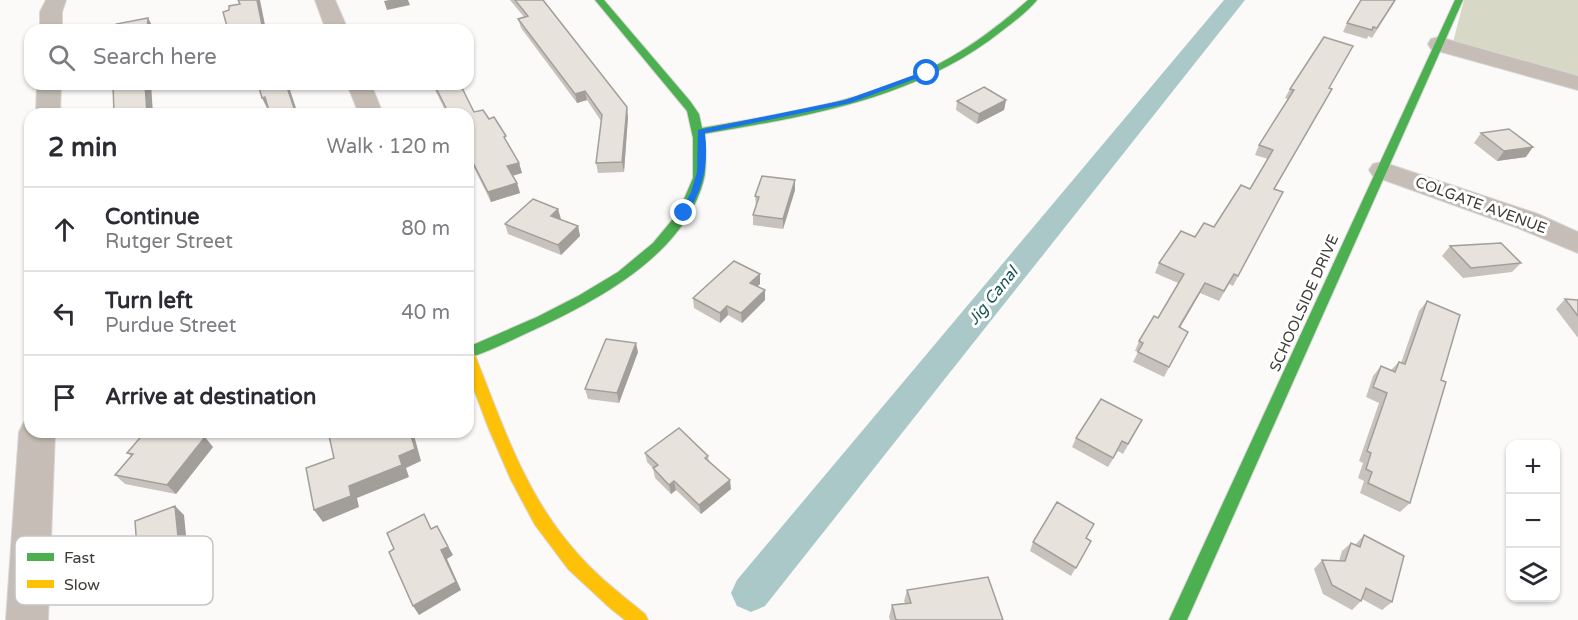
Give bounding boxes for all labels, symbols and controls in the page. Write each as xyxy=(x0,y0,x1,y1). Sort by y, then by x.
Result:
search box xyxy=(24,24,474,90)
icon: search xyxy=(45,41,78,74)
text: Search here xyxy=(93,44,217,70)
route start xyxy=(913,59,939,85)
text: 2 min xyxy=(48,132,117,163)
text: Walk · 120 m xyxy=(327,135,450,159)
street label: COLGATE AVENUE xyxy=(1413,173,1549,237)
route end xyxy=(670,199,696,225)
text: Continue xyxy=(105,204,200,230)
icon: ahead xyxy=(48,213,81,246)
text: 80 m xyxy=(401,217,450,241)
text: Rutger Street xyxy=(105,230,233,254)
street label: SCHOOLSIDE DRIVE xyxy=(1266,232,1342,374)
water label: Jig Canal xyxy=(964,262,1024,329)
text: Turn left xyxy=(105,288,193,314)
icon: left xyxy=(48,297,81,330)
text: 40 m xyxy=(401,301,450,325)
text: Purdue Street xyxy=(105,314,236,338)
icon: arrive xyxy=(48,381,81,414)
text: Arrive at destination xyxy=(105,384,316,410)
map controls xyxy=(1506,440,1560,602)
button: + xyxy=(1506,440,1560,494)
button: − xyxy=(1506,494,1560,548)
legend xyxy=(15,536,213,605)
text: Fast xyxy=(64,548,95,568)
button: layers xyxy=(1506,548,1560,602)
text: Slow xyxy=(64,575,100,595)

